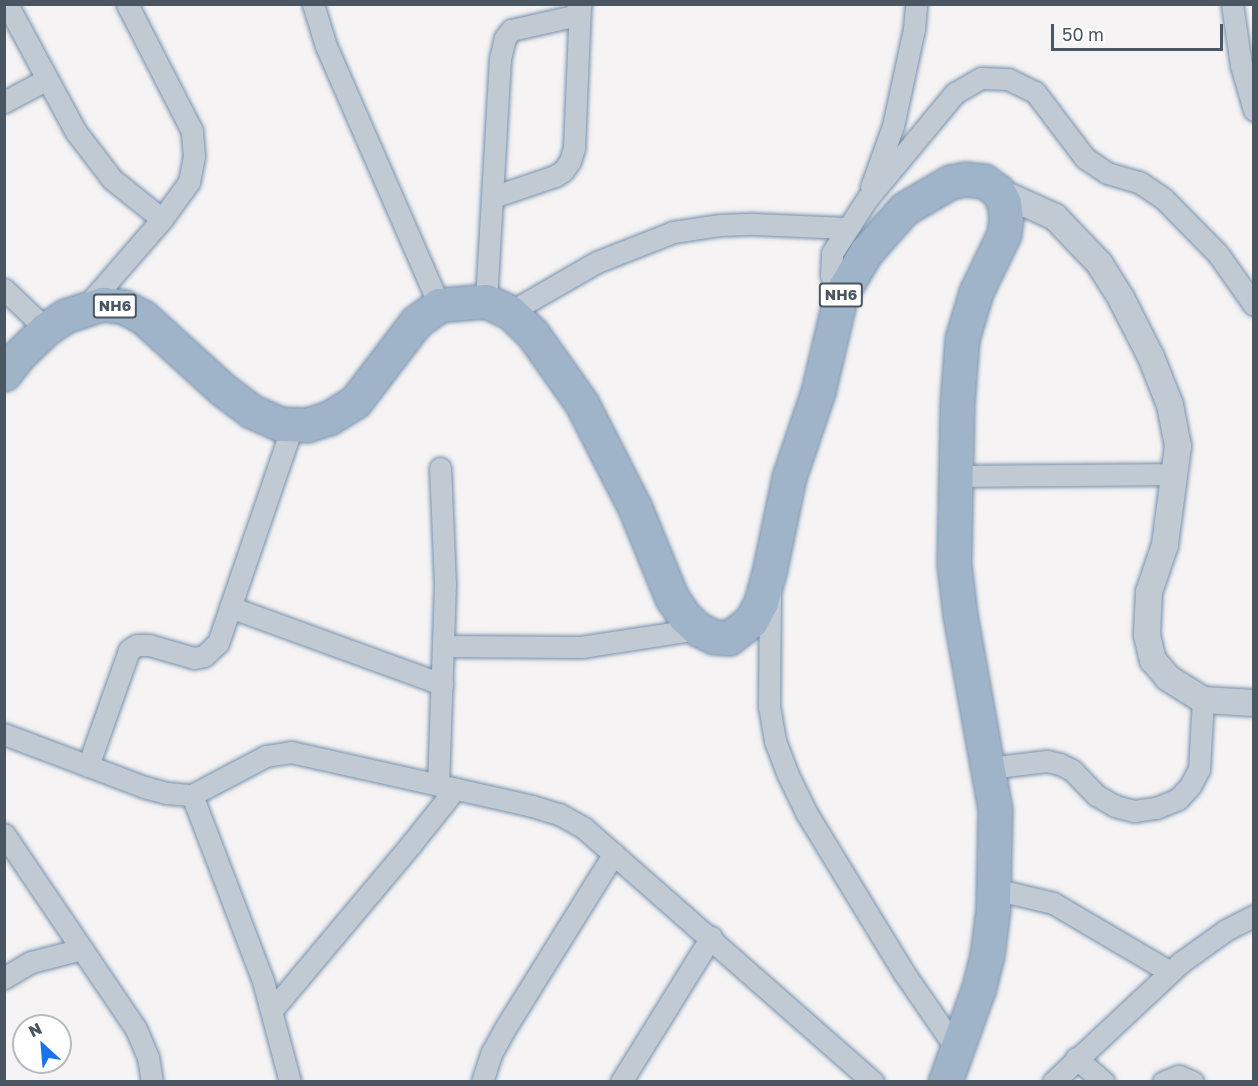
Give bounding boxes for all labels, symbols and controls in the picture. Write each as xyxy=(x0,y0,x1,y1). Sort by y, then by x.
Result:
scale bar xyxy=(1054,12,1226,50)
text: 50 m xyxy=(1062,23,1104,45)
road number: NH6 xyxy=(818,283,864,307)
road number: NH6 xyxy=(92,294,138,318)
north arrow xyxy=(12,1014,72,1074)
text: N xyxy=(25,1018,45,1041)

